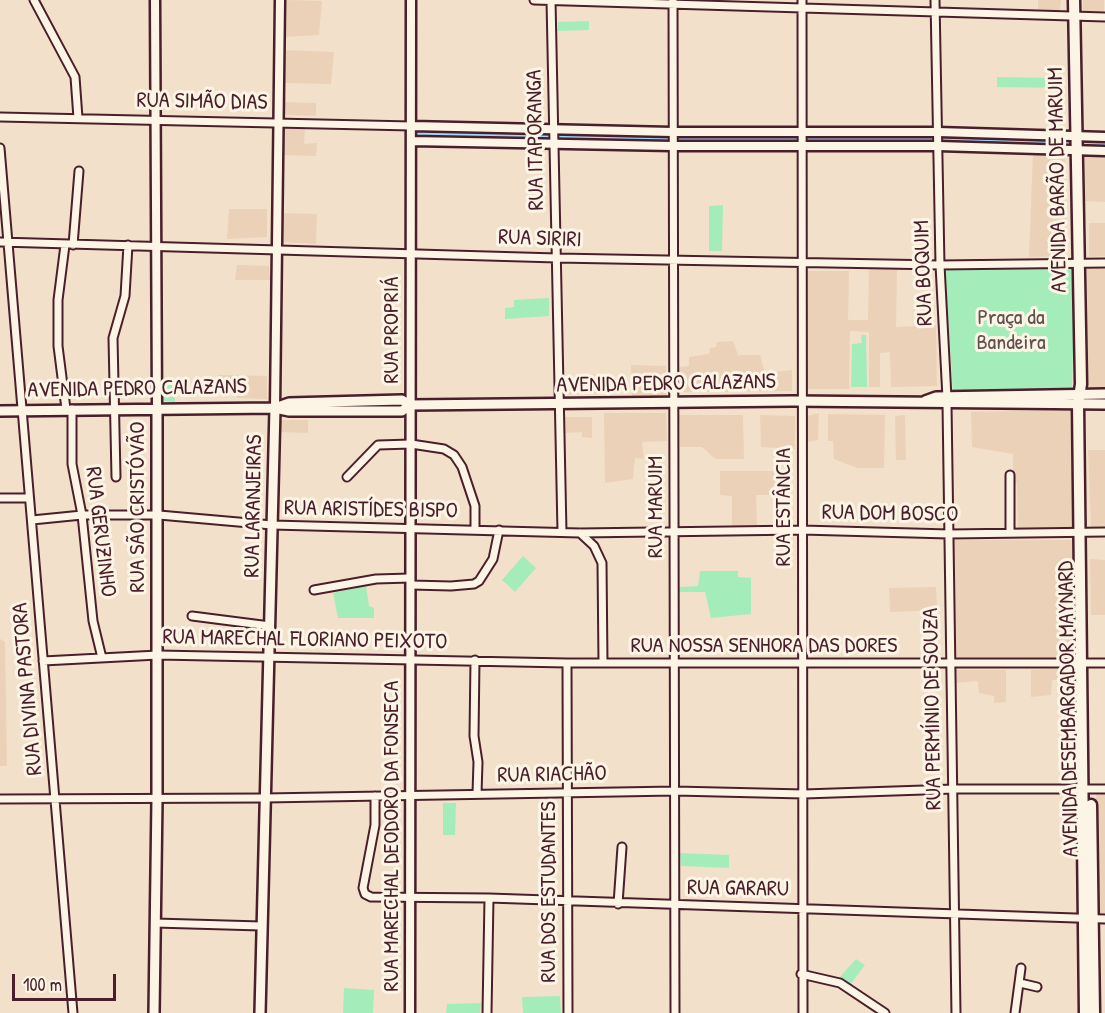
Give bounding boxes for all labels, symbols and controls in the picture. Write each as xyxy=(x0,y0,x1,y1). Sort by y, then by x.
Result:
street label: AVENIDA BARÃO DE MARUIM xyxy=(1043,67,1073,293)
street label: RUA ITAPORANGA xyxy=(522,69,550,211)
street label: RUA SIMÃO DIAS xyxy=(136,88,268,116)
street label: RUA BOQUIM xyxy=(909,220,939,326)
street label: RUA SIRIRI xyxy=(498,224,582,254)
street label: RUA PROPRIÁ xyxy=(379,276,405,384)
park label: Praça da Bandeira xyxy=(976,305,1046,356)
street label: AVENIDA PEDRO CALAZANS xyxy=(556,369,776,399)
street label: AVENIDA PEDRO CALAZANS xyxy=(27,374,247,404)
street label: RUA SÃO CRISTÓVÃO xyxy=(125,421,151,593)
street label: RUA LARANJEIRAS xyxy=(240,434,268,578)
street label: RUA ESTÂNCIA xyxy=(771,448,797,566)
street label: RUA MARUIM xyxy=(643,456,669,558)
street label: RUA GERUZINHO xyxy=(79,465,121,599)
street label: RUA ARISTÍDES BISPO xyxy=(284,495,458,525)
street label: RUA DOM BOSCO xyxy=(822,500,958,528)
street label: AVENIDA DESEMBARGADOR MAYNARD xyxy=(1053,561,1085,857)
street label: RUA DIVINA PASTORA xyxy=(7,602,49,776)
street label: RUA PERMÍNIO DE SOUZA xyxy=(918,608,948,810)
street label: RUA MARECHAL FLORIANO PEIXOTO xyxy=(162,624,448,656)
street label: RUA NOSSA SENHORA DAS DORES xyxy=(631,633,897,659)
street label: RUA MARECHAL DEODORO DA FONSECA xyxy=(379,680,405,992)
street label: RUA RIACHÃO xyxy=(497,761,607,789)
street label: RUA DOS ESTUDANTES xyxy=(536,802,562,982)
street label: RUA GARARU xyxy=(687,875,789,903)
scale bar xyxy=(15,962,118,1000)
text: 100 m xyxy=(23,972,62,997)

